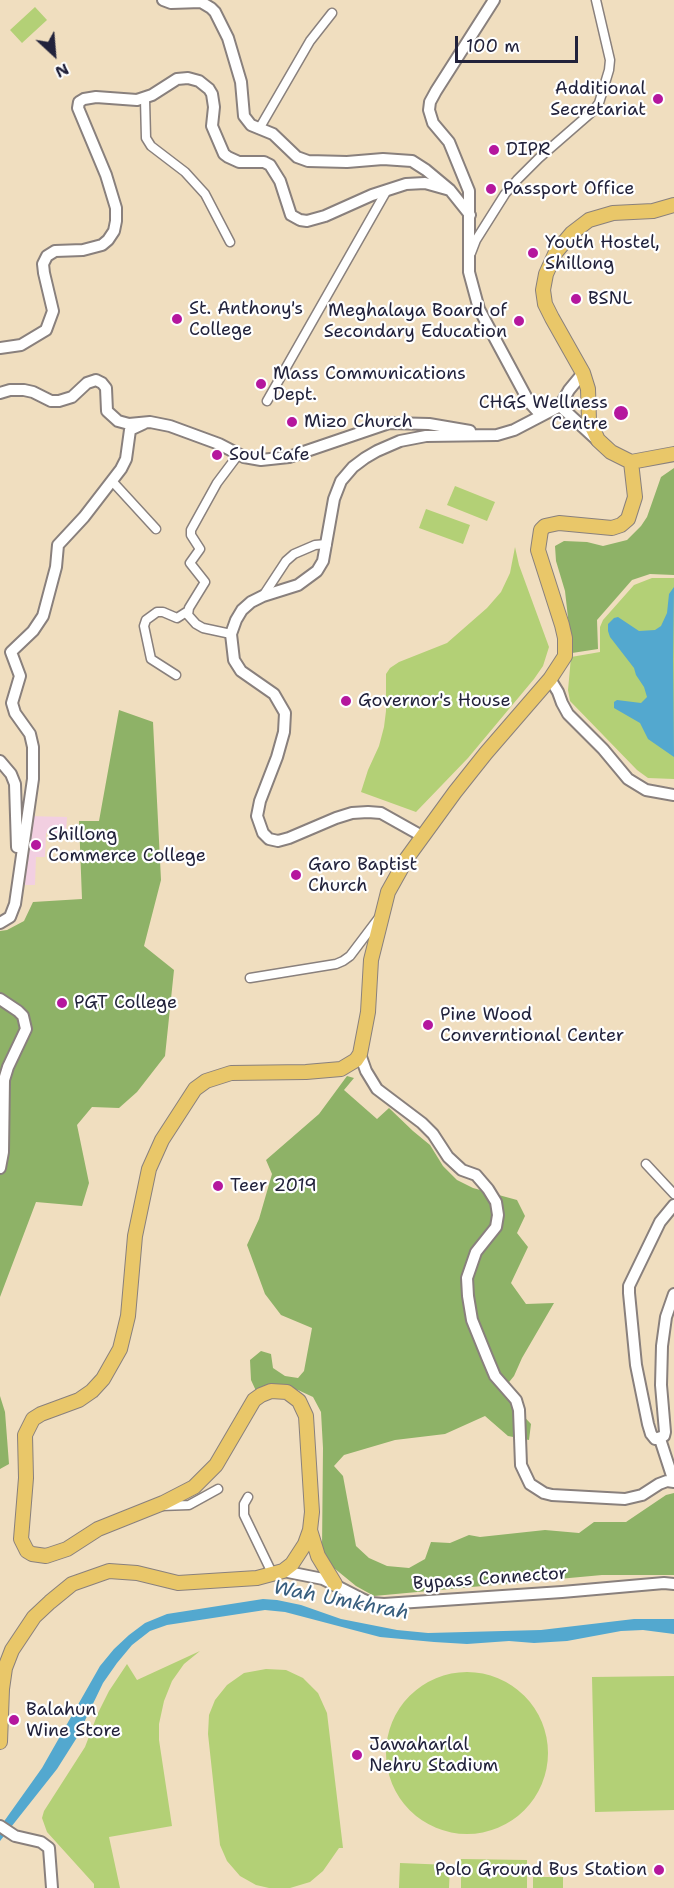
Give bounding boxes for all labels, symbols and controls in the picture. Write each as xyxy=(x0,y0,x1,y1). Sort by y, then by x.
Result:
north arrow xyxy=(24,24,84,84)
scale bar xyxy=(458,24,581,62)
text: 100 m xyxy=(466,34,520,58)
text: N xyxy=(52,58,72,83)
place label: Additional Secretariat xyxy=(550,78,646,121)
marker: Additional Secretariat xyxy=(651,92,665,106)
place label: DIPR xyxy=(506,139,550,161)
marker: DIPR xyxy=(487,143,501,157)
place label: Passport Office xyxy=(503,178,634,200)
marker: Passport Office xyxy=(484,182,498,196)
place label: Youth Hostel, Shillong xyxy=(545,232,660,274)
marker: Youth Hostel, Shillong xyxy=(526,246,540,260)
place label: BSNL xyxy=(588,288,632,310)
marker: BSNL xyxy=(569,292,583,306)
place label: St. Anthony's College xyxy=(189,298,303,340)
place label: Meghalaya Board of Secondary Education xyxy=(324,300,507,342)
marker: St. Anthony's College xyxy=(170,312,184,326)
marker: Meghalaya Board of Secondary Education xyxy=(512,314,526,328)
place label: Mass Communications Dept. xyxy=(273,363,466,406)
marker: Mass Communications Dept. xyxy=(254,377,268,391)
place label: CHGS Wellness Centre xyxy=(479,392,608,434)
marker: CHGS Wellness Centre xyxy=(612,404,630,422)
place label: Mizo Church xyxy=(304,411,413,433)
marker: Mizo Church xyxy=(285,415,299,429)
place label: Soul Cafe xyxy=(229,444,310,466)
marker: Soul Cafe xyxy=(210,448,224,462)
place label: Governor's House xyxy=(358,690,511,712)
marker: Governor's House xyxy=(339,694,353,708)
place label: Shillong Commerce College xyxy=(48,824,206,866)
marker: Shillong Commerce College xyxy=(29,838,43,852)
place label: Garo Baptist Church xyxy=(308,854,417,896)
marker: Garo Baptist Church xyxy=(289,868,303,882)
place label: PGT College xyxy=(74,992,177,1014)
marker: PGT College xyxy=(55,996,69,1010)
place label: Pine Wood Converntional Center xyxy=(440,1004,624,1046)
marker: Pine Wood Converntional Center xyxy=(421,1018,435,1032)
place label: Teer 2019 xyxy=(230,1175,317,1197)
marker: Teer 2019 xyxy=(211,1179,225,1193)
street label: Bypass Connector xyxy=(412,1563,568,1595)
water label: Wah Umkhrah xyxy=(271,1576,411,1626)
place label: Balahun Wine Store xyxy=(26,1699,121,1742)
marker: Balahun Wine Store xyxy=(7,1713,21,1727)
place label: Jawaharlal Nehru Stadium xyxy=(369,1734,498,1776)
marker: Jawaharlal Nehru Stadium xyxy=(350,1748,364,1762)
place label: Polo Ground Bus Station xyxy=(435,1859,647,1881)
marker: Polo Ground Bus Station xyxy=(652,1863,666,1877)

